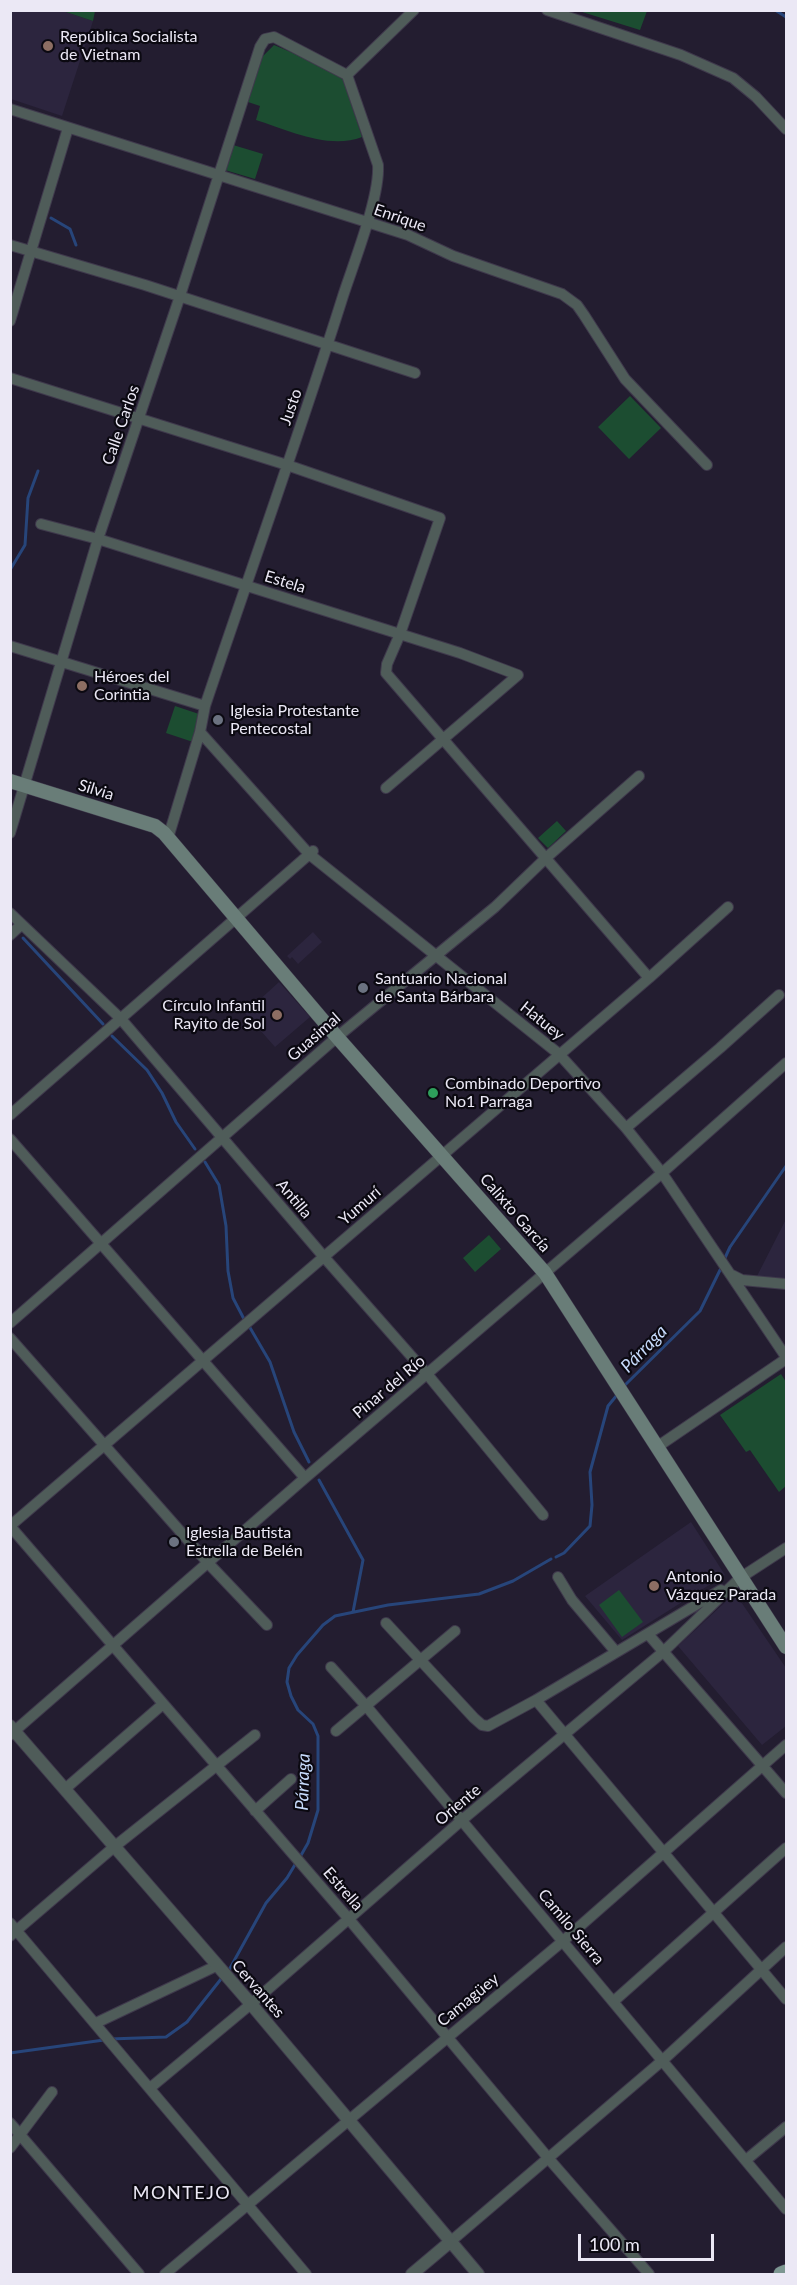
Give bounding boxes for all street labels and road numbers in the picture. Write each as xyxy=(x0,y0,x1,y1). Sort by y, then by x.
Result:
street label: Enrique xyxy=(371,200,429,236)
street label: Calle Carlos xyxy=(98,383,144,467)
street label: Justo xyxy=(276,386,306,428)
street label: Estela xyxy=(262,567,308,597)
street label: Silvia xyxy=(76,776,116,804)
street label: Hatuey xyxy=(516,998,568,1044)
street label: Guasimal xyxy=(284,1009,344,1065)
street label: Calixto García xyxy=(476,1170,554,1256)
street label: Antilla xyxy=(272,1176,316,1222)
street label: Yumurí xyxy=(335,1183,385,1229)
street label: Pinar del Río xyxy=(349,1351,429,1423)
street label: Oriente xyxy=(431,1780,485,1830)
street label: Estrella xyxy=(319,1863,367,1915)
street label: Camilo Sierra xyxy=(534,1885,608,1969)
street label: Cervantes xyxy=(228,1956,288,2022)
street label: Camagüey xyxy=(433,1969,503,2031)

